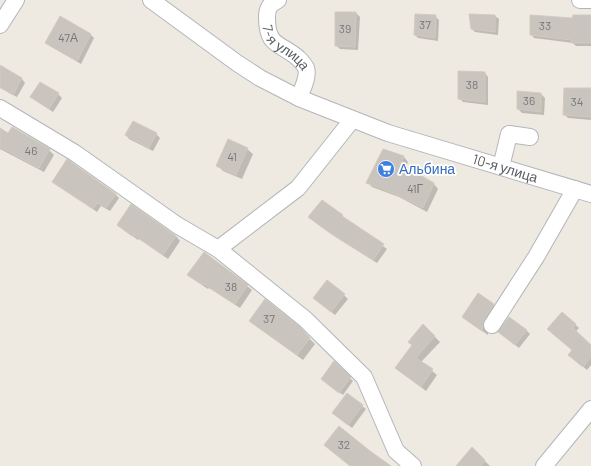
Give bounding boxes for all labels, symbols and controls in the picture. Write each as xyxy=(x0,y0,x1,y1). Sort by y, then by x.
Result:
house number: 37 xyxy=(419,17,431,31)
house number: 33 xyxy=(539,18,551,32)
house number: 39 xyxy=(339,21,351,35)
street label: 7-я улица xyxy=(259,23,314,73)
house number: 47А xyxy=(58,30,78,44)
house number: 38 xyxy=(466,77,478,91)
house number: 36 xyxy=(523,93,535,107)
house number: 34 xyxy=(571,94,583,108)
house number: 46 xyxy=(25,143,37,157)
house number: 41 xyxy=(227,149,237,163)
street label: 10-я улица xyxy=(471,150,540,186)
supermarket icon: Альбина xyxy=(376,159,396,179)
place label: Альбина xyxy=(399,160,455,177)
house number: 41Г xyxy=(407,181,424,195)
house number: 38 xyxy=(225,279,237,293)
house number: 37 xyxy=(263,311,275,325)
house number: 32 xyxy=(338,437,350,451)

